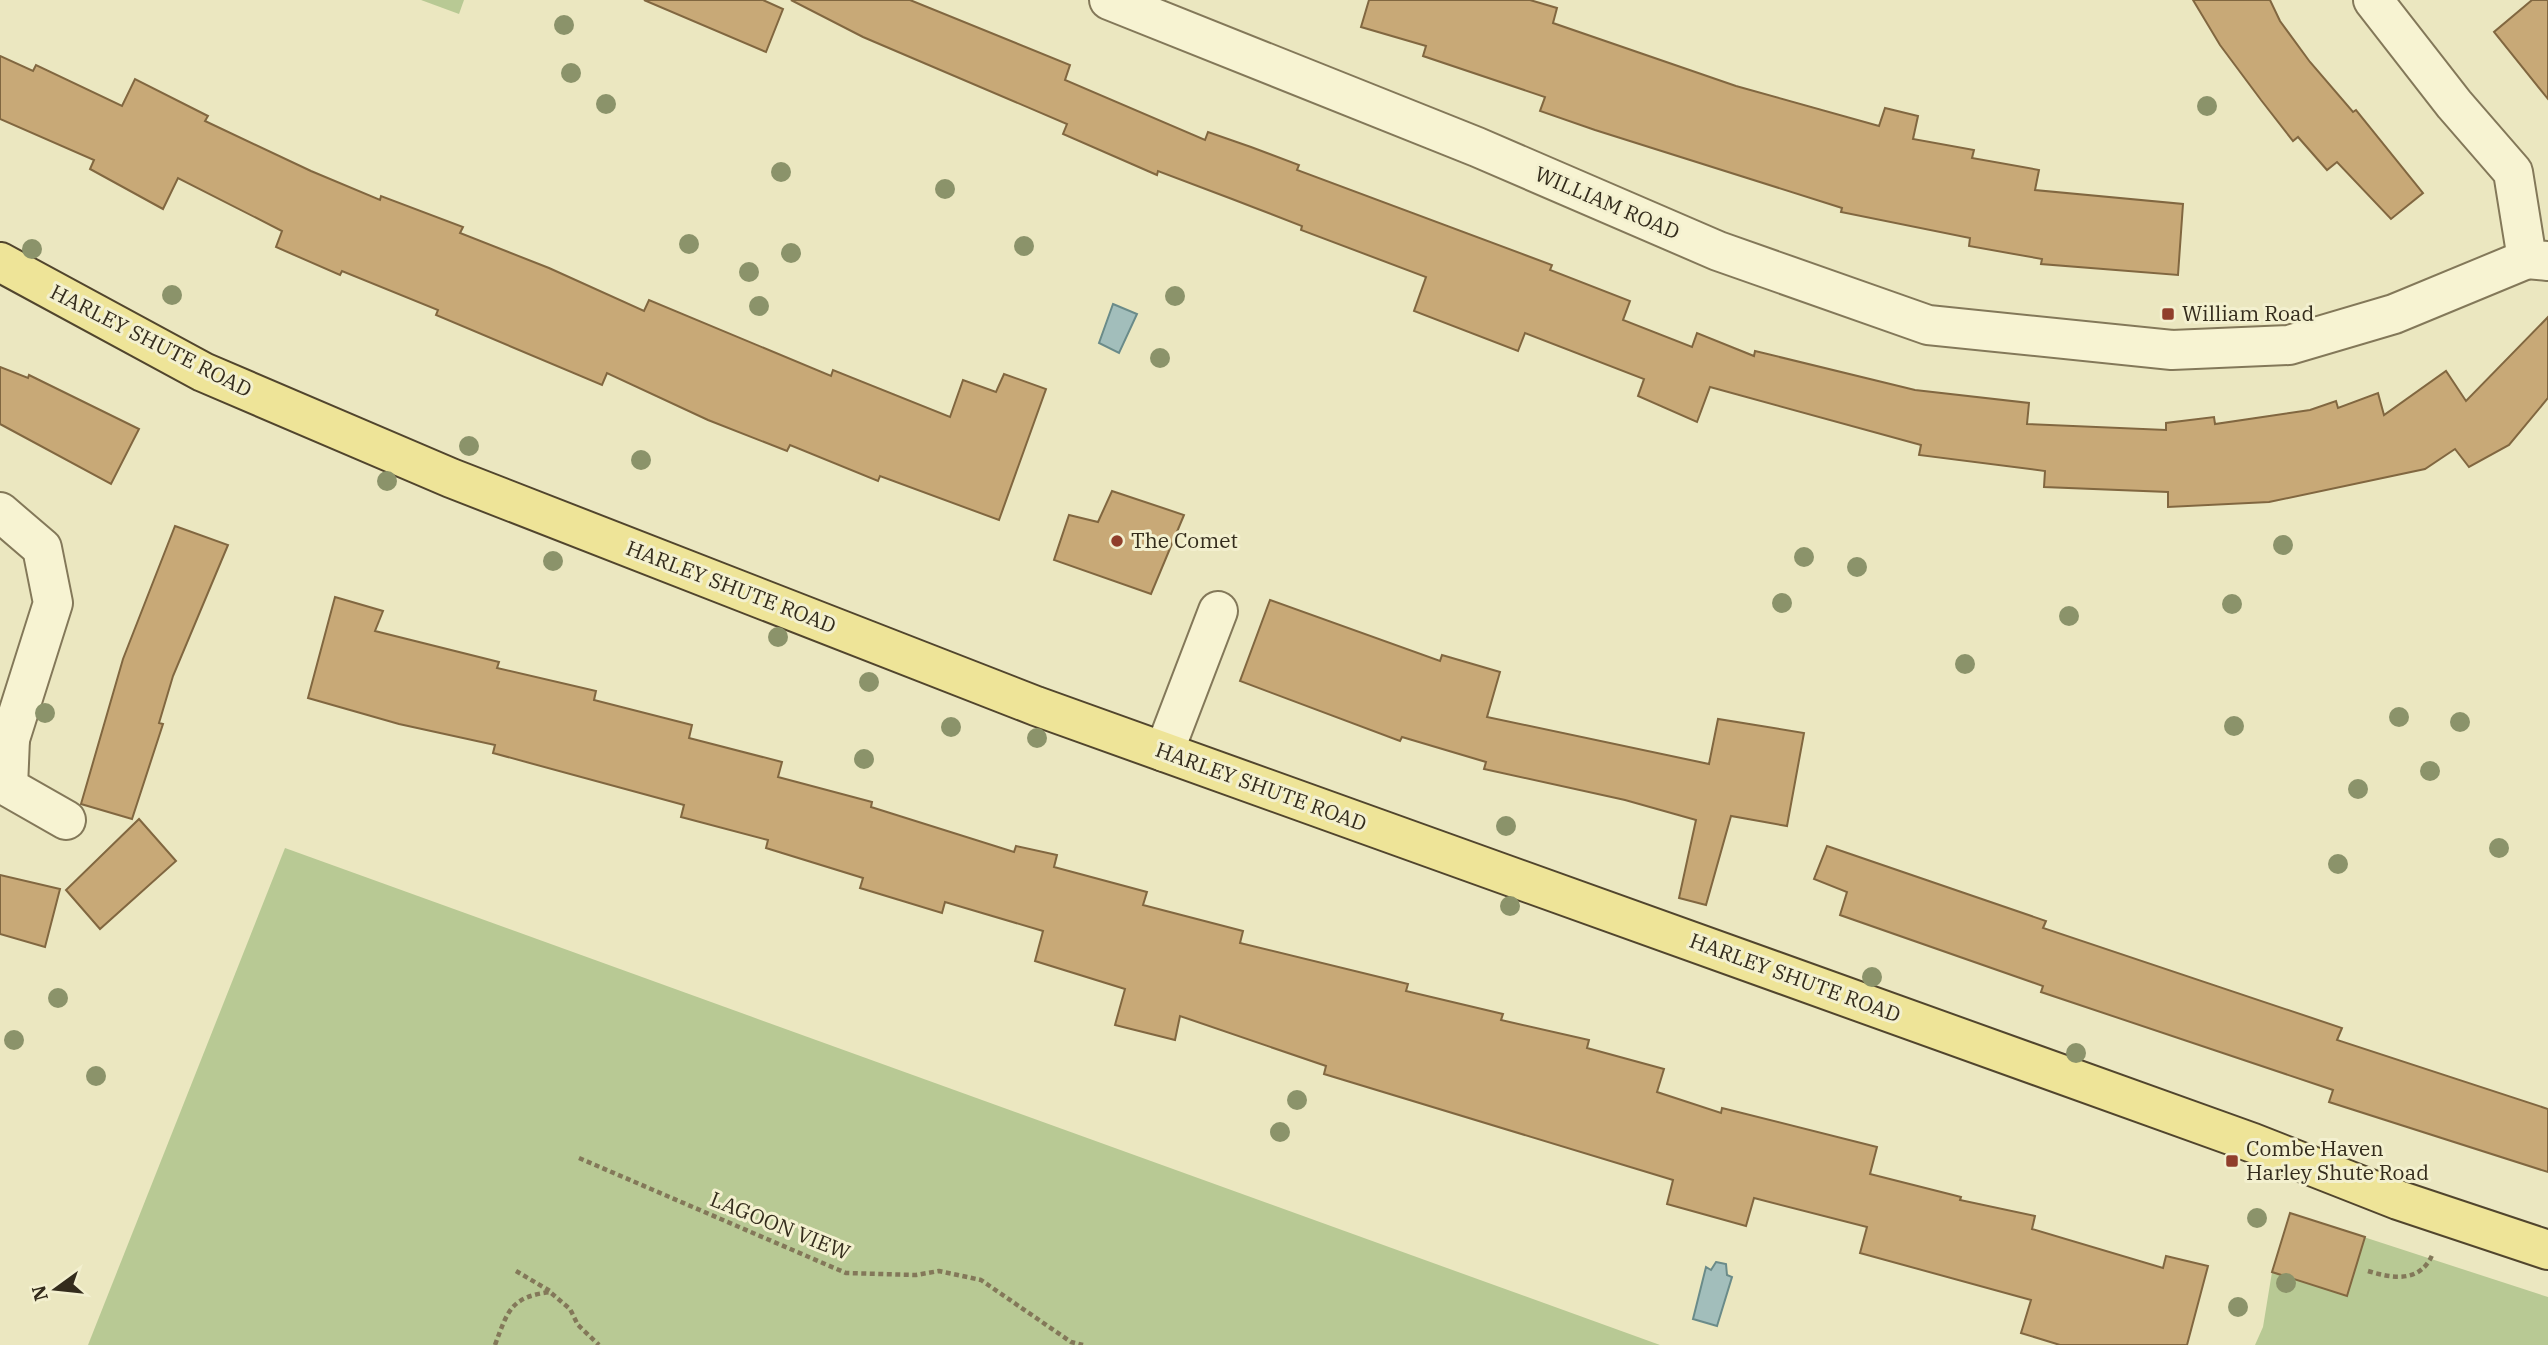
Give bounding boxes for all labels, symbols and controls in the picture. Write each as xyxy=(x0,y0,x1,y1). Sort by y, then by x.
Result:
street label: WILLIAM ROAD xyxy=(1531,159,1684,245)
street label: HARLEY SHUTE ROAD xyxy=(46,277,257,403)
place label: William Road xyxy=(2182,299,2315,327)
marker: William Road xyxy=(2160,306,2176,322)
place label: The Comet xyxy=(1131,526,1238,554)
street label: HARLEY SHUTE ROAD xyxy=(622,533,840,639)
marker: The Comet xyxy=(1109,533,1125,549)
street label: HARLEY SHUTE ROAD xyxy=(1152,735,1371,837)
street label: HARLEY SHUTE ROAD xyxy=(1686,926,1905,1028)
place label: Combe Haven Harley Shute Road xyxy=(2246,1134,2429,1186)
marker: Combe Haven Harley Shute Road xyxy=(2224,1153,2240,1169)
street label: LAGOON VIEW xyxy=(706,1184,855,1266)
north arrow xyxy=(21,1254,91,1324)
text: N xyxy=(26,1283,53,1304)

